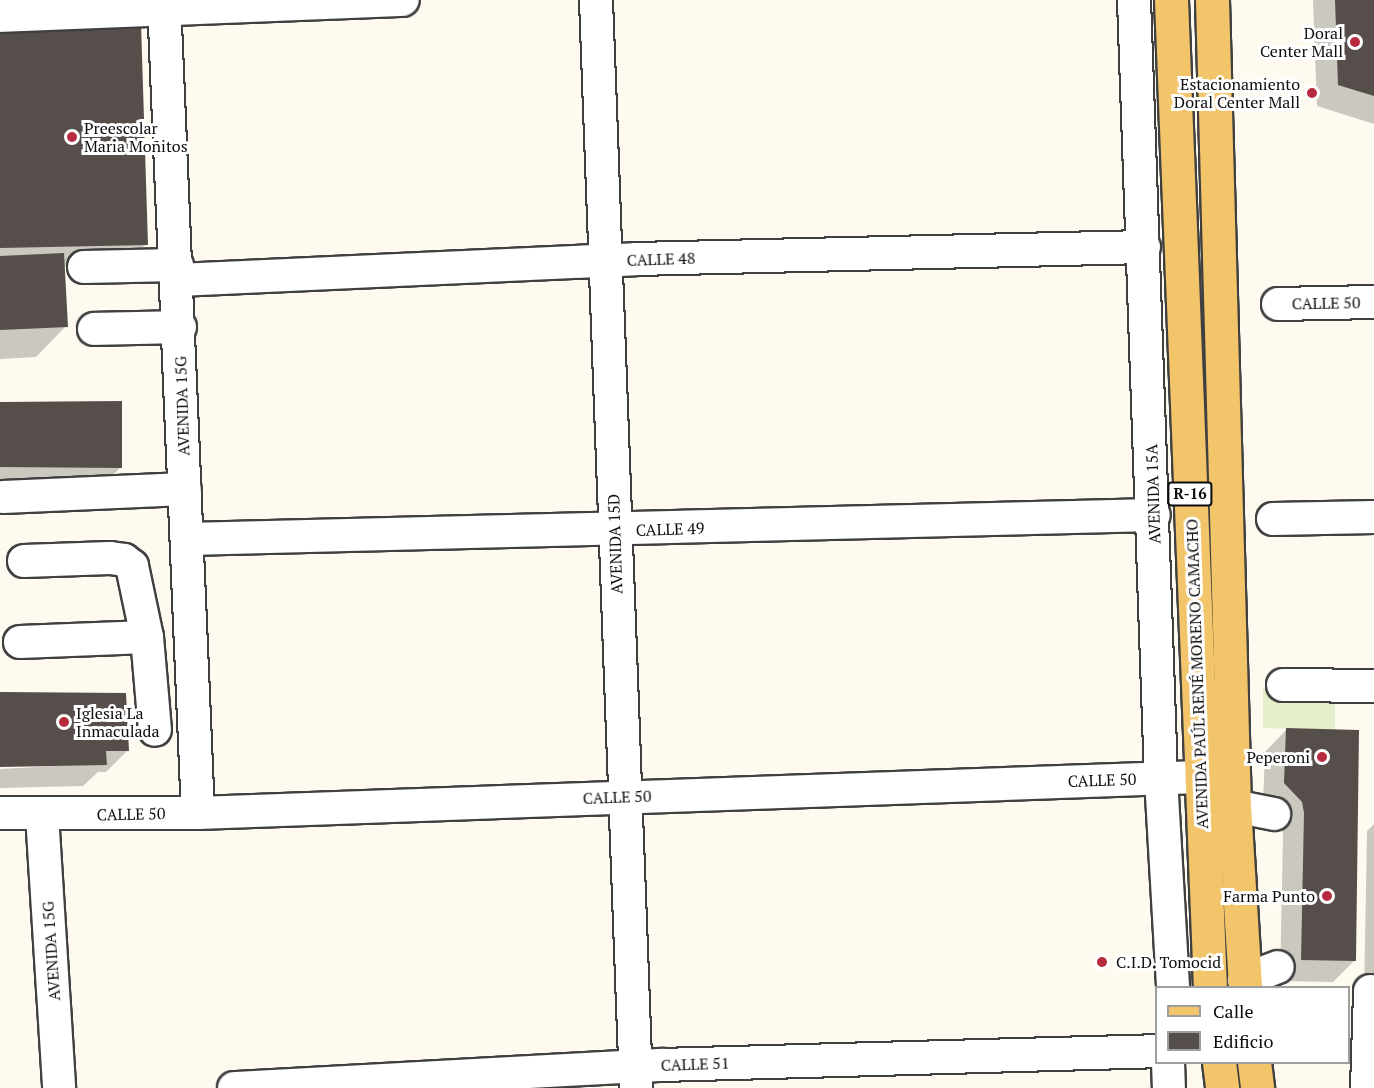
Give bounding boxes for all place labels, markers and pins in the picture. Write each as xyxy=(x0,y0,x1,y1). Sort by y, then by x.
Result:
place label: Doral Center Mall xyxy=(1260,23,1343,61)
marker: Doral Center Mall xyxy=(1348,35,1362,49)
place label: Estacionamiento Doral Center Mall xyxy=(1174,74,1300,112)
marker: Estacionamiento Doral Center Mall xyxy=(1305,86,1319,100)
place label: Preescolar Maria Moñitos xyxy=(84,118,188,156)
marker: Preescolar Maria Moñitos xyxy=(65,130,79,144)
place label: Iglesia La Inmaculada xyxy=(76,703,160,741)
marker: Iglesia La Inmaculada xyxy=(57,715,71,729)
place label: Peperoni xyxy=(1246,747,1310,767)
marker: Peperoni xyxy=(1315,750,1329,764)
place label: Farma Punto xyxy=(1223,886,1315,906)
marker: Farma Punto xyxy=(1320,889,1334,903)
place label: C.I.D. Tomocid xyxy=(1116,952,1222,972)
marker: C.I.D. Tomocid xyxy=(1093,953,1111,971)

